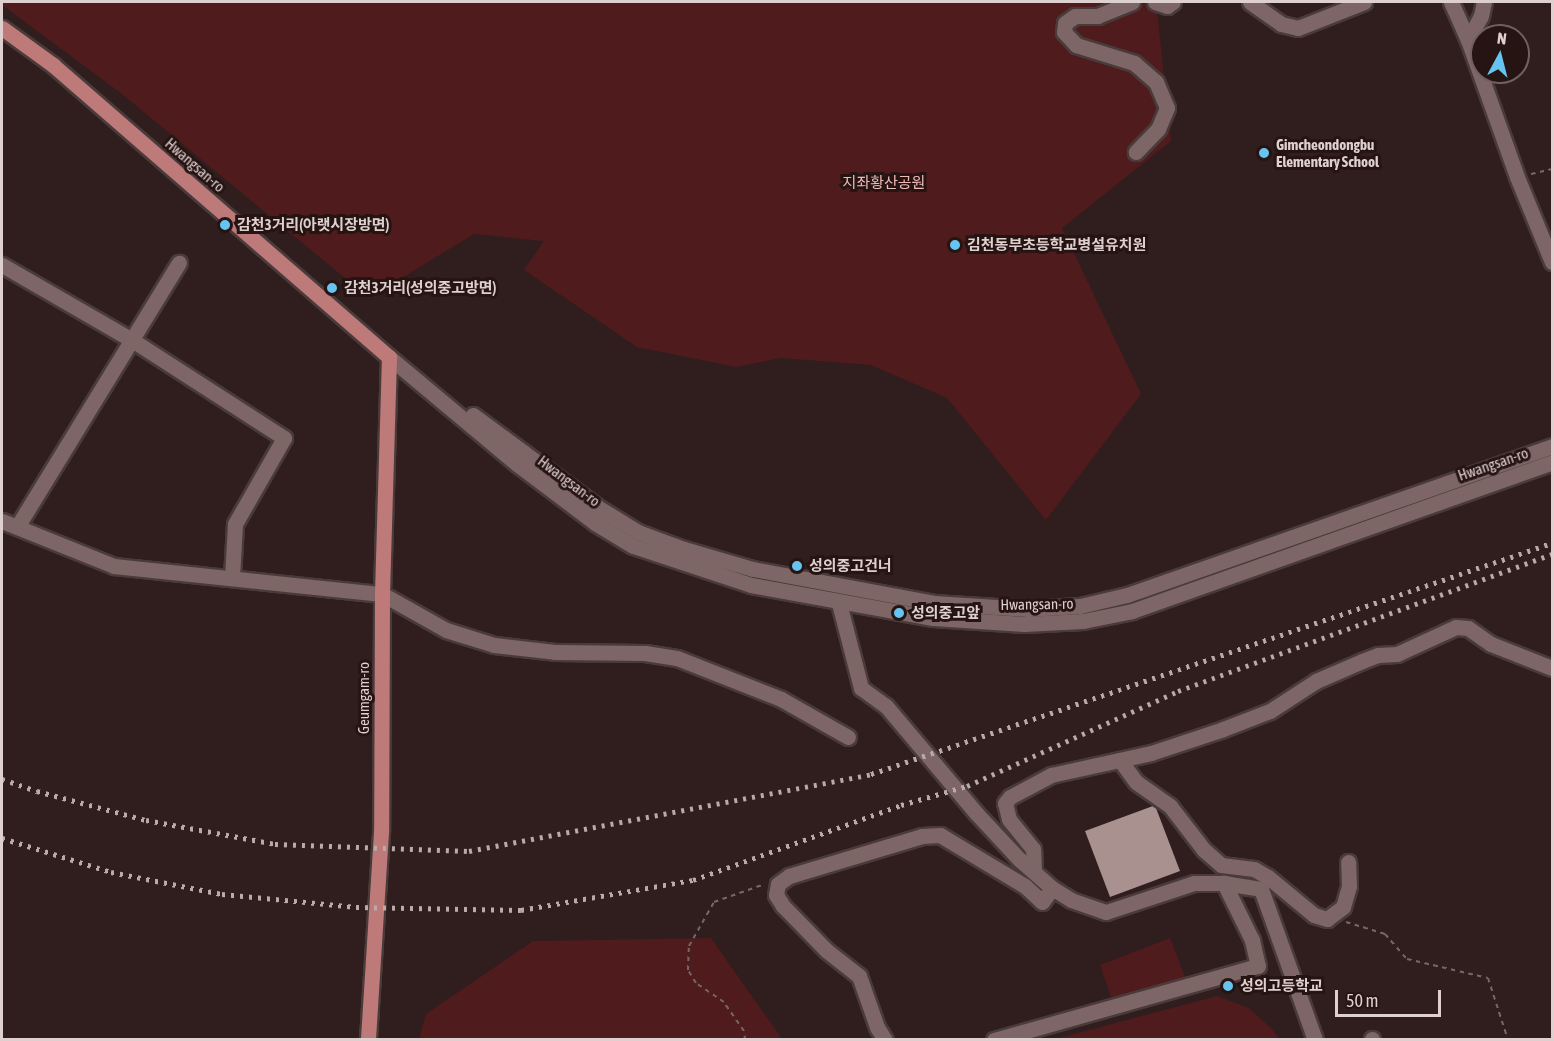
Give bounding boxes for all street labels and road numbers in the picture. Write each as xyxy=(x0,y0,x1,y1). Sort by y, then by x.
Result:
street label: Hwangsan-ro xyxy=(162,134,228,196)
street label: Hwangsan-ro xyxy=(1456,444,1530,484)
street label: Hwangsan-ro xyxy=(534,452,604,510)
street label: Hwangsan-ro xyxy=(1000,594,1074,614)
street label: Geumgam-ro xyxy=(355,662,373,734)

